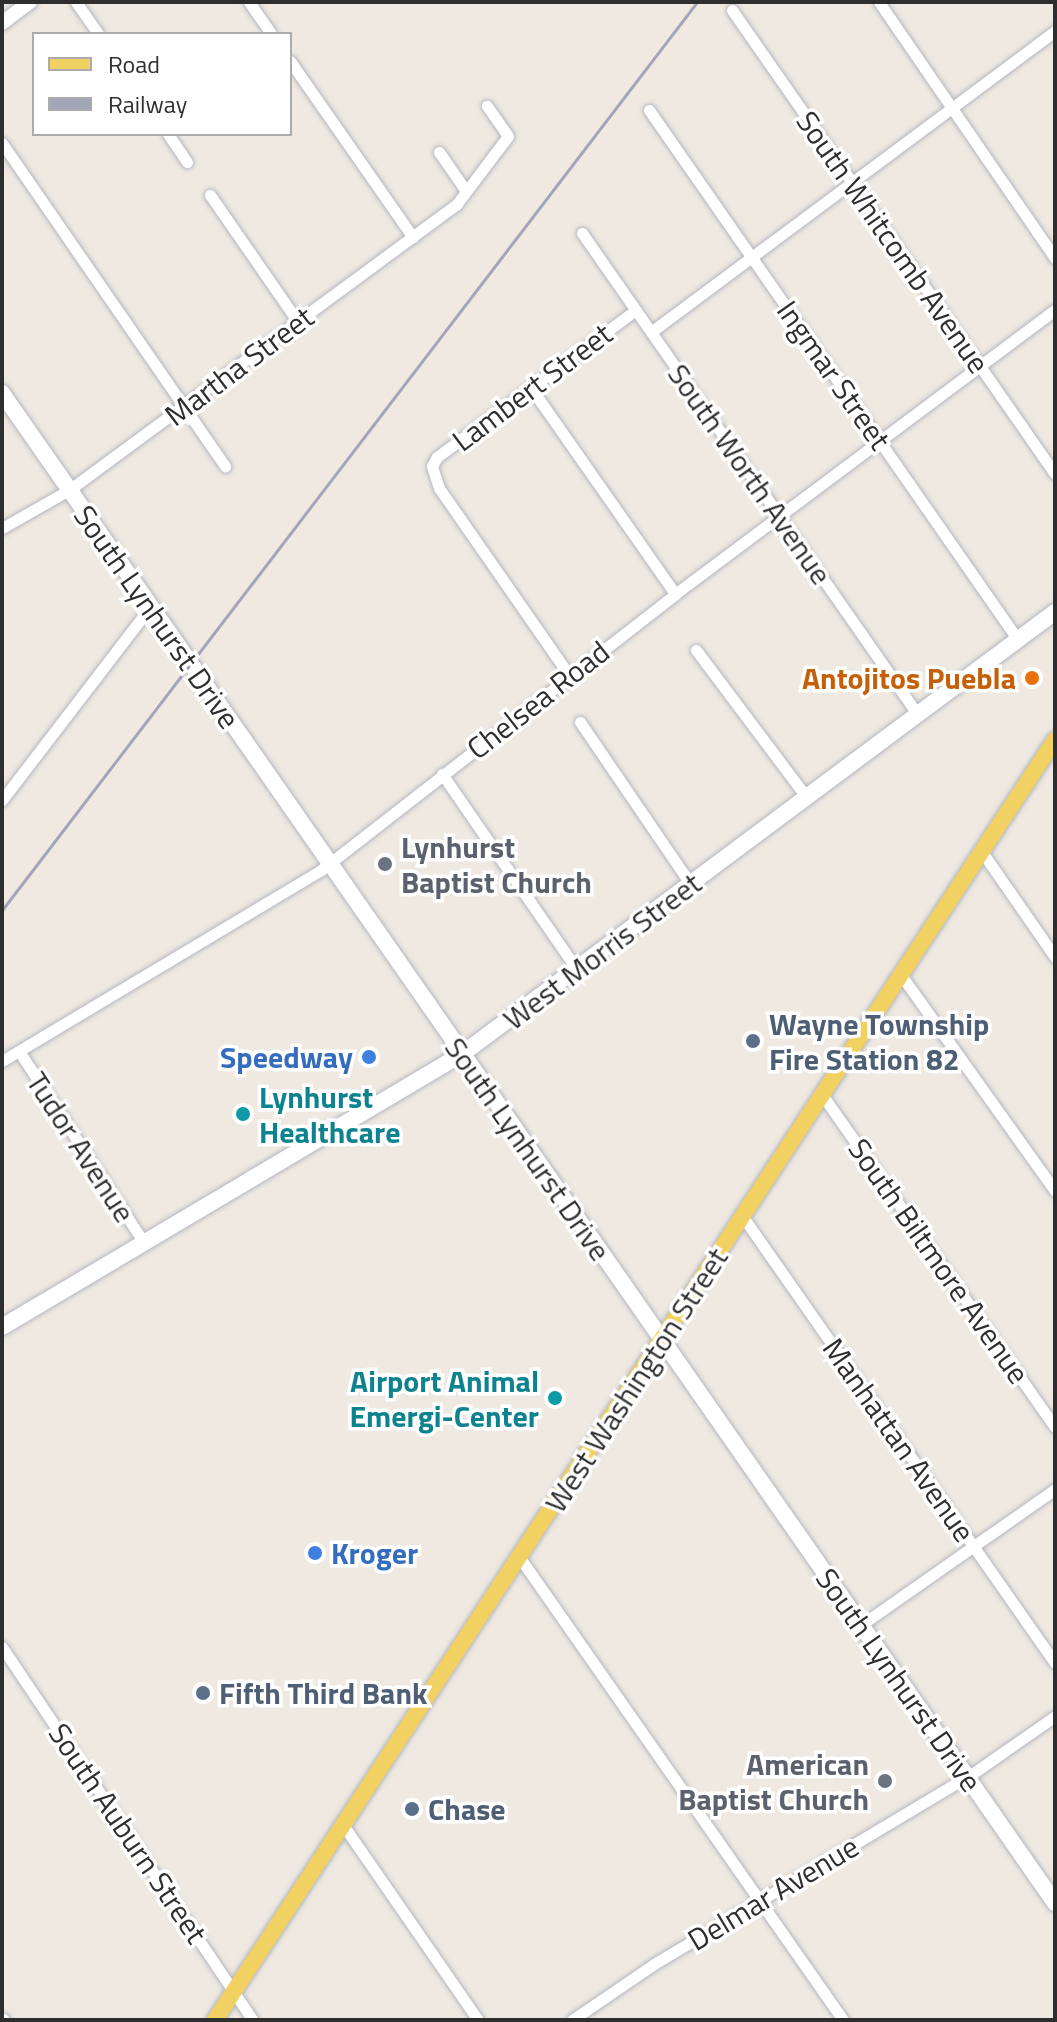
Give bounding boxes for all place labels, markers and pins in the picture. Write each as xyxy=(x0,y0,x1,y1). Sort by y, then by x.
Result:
place label: Antojitos Puebla xyxy=(802,660,1016,696)
marker: Antojitos Puebla xyxy=(1023,669,1041,687)
place label: Lynhurst Baptist Church xyxy=(401,829,592,900)
marker: Lynhurst Baptist Church xyxy=(376,855,394,873)
place label: Wayne Township Fire Station 82 xyxy=(769,1006,989,1076)
marker: Wayne Township Fire Station 82 xyxy=(744,1032,762,1050)
place label: Speedway xyxy=(220,1039,353,1075)
marker: Speedway xyxy=(360,1048,378,1066)
place label: Lynhurst Healthcare xyxy=(259,1079,401,1150)
marker: Lynhurst Healthcare xyxy=(234,1105,252,1123)
place label: Airport Animal Emergi-Center xyxy=(349,1363,539,1434)
marker: Airport Animal Emergi-Center xyxy=(546,1389,564,1407)
place label: Kroger xyxy=(331,1535,418,1571)
marker: Kroger xyxy=(306,1544,324,1562)
place label: Fifth Third Bank xyxy=(219,1675,427,1711)
marker: Fifth Third Bank xyxy=(194,1684,212,1702)
place label: American Baptist Church xyxy=(678,1746,869,1816)
marker: American Baptist Church xyxy=(876,1772,894,1790)
place label: Chase xyxy=(428,1791,506,1827)
marker: Chase xyxy=(403,1800,421,1818)

